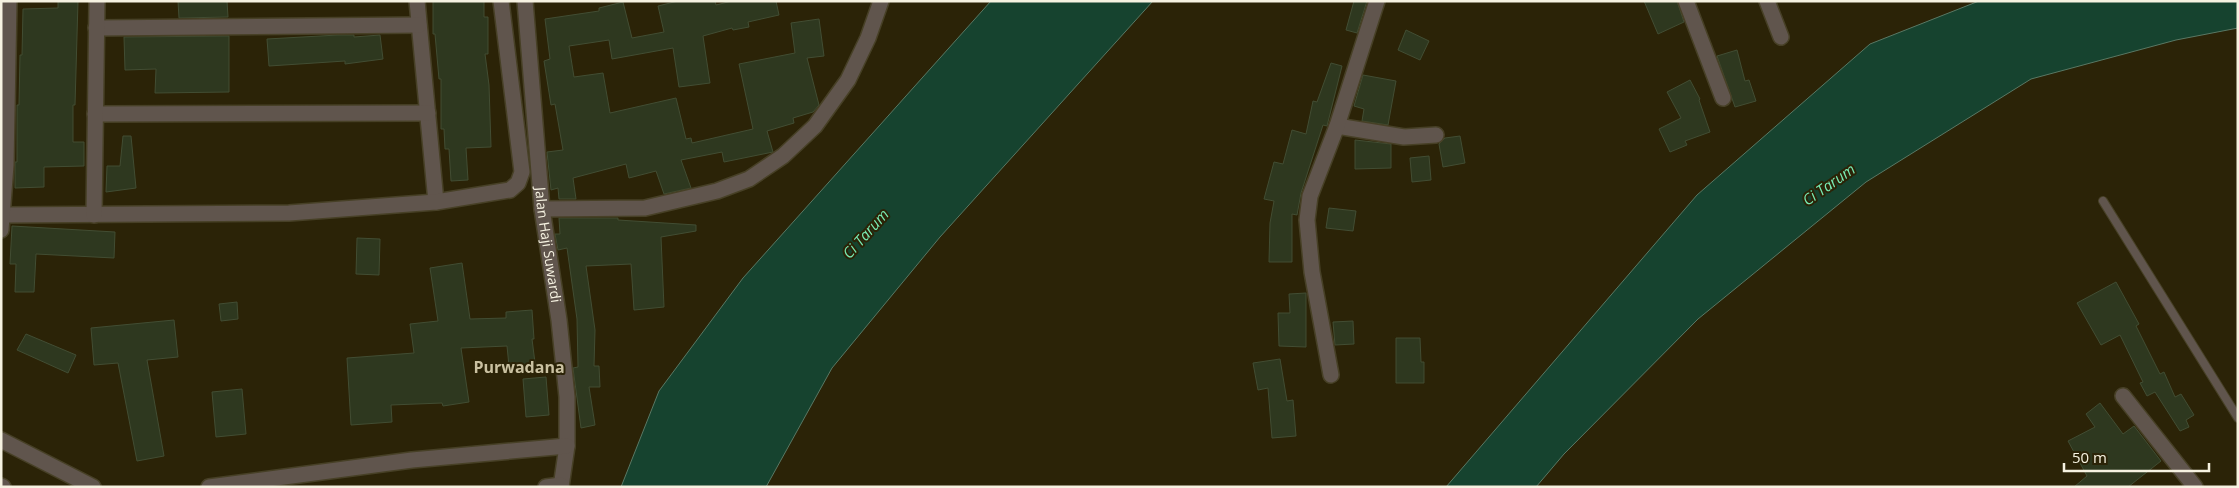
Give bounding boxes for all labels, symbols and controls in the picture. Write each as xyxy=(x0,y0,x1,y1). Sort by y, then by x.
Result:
water label: Ci Tarum xyxy=(1798,159,1859,210)
street label: Jalan Haji Suwardi xyxy=(531,184,566,304)
water label: Ci Tarum xyxy=(838,204,893,262)
district label: Purwadana xyxy=(473,356,565,378)
scale bar xyxy=(2064,440,2209,472)
text: 50 m xyxy=(2072,447,2107,467)

